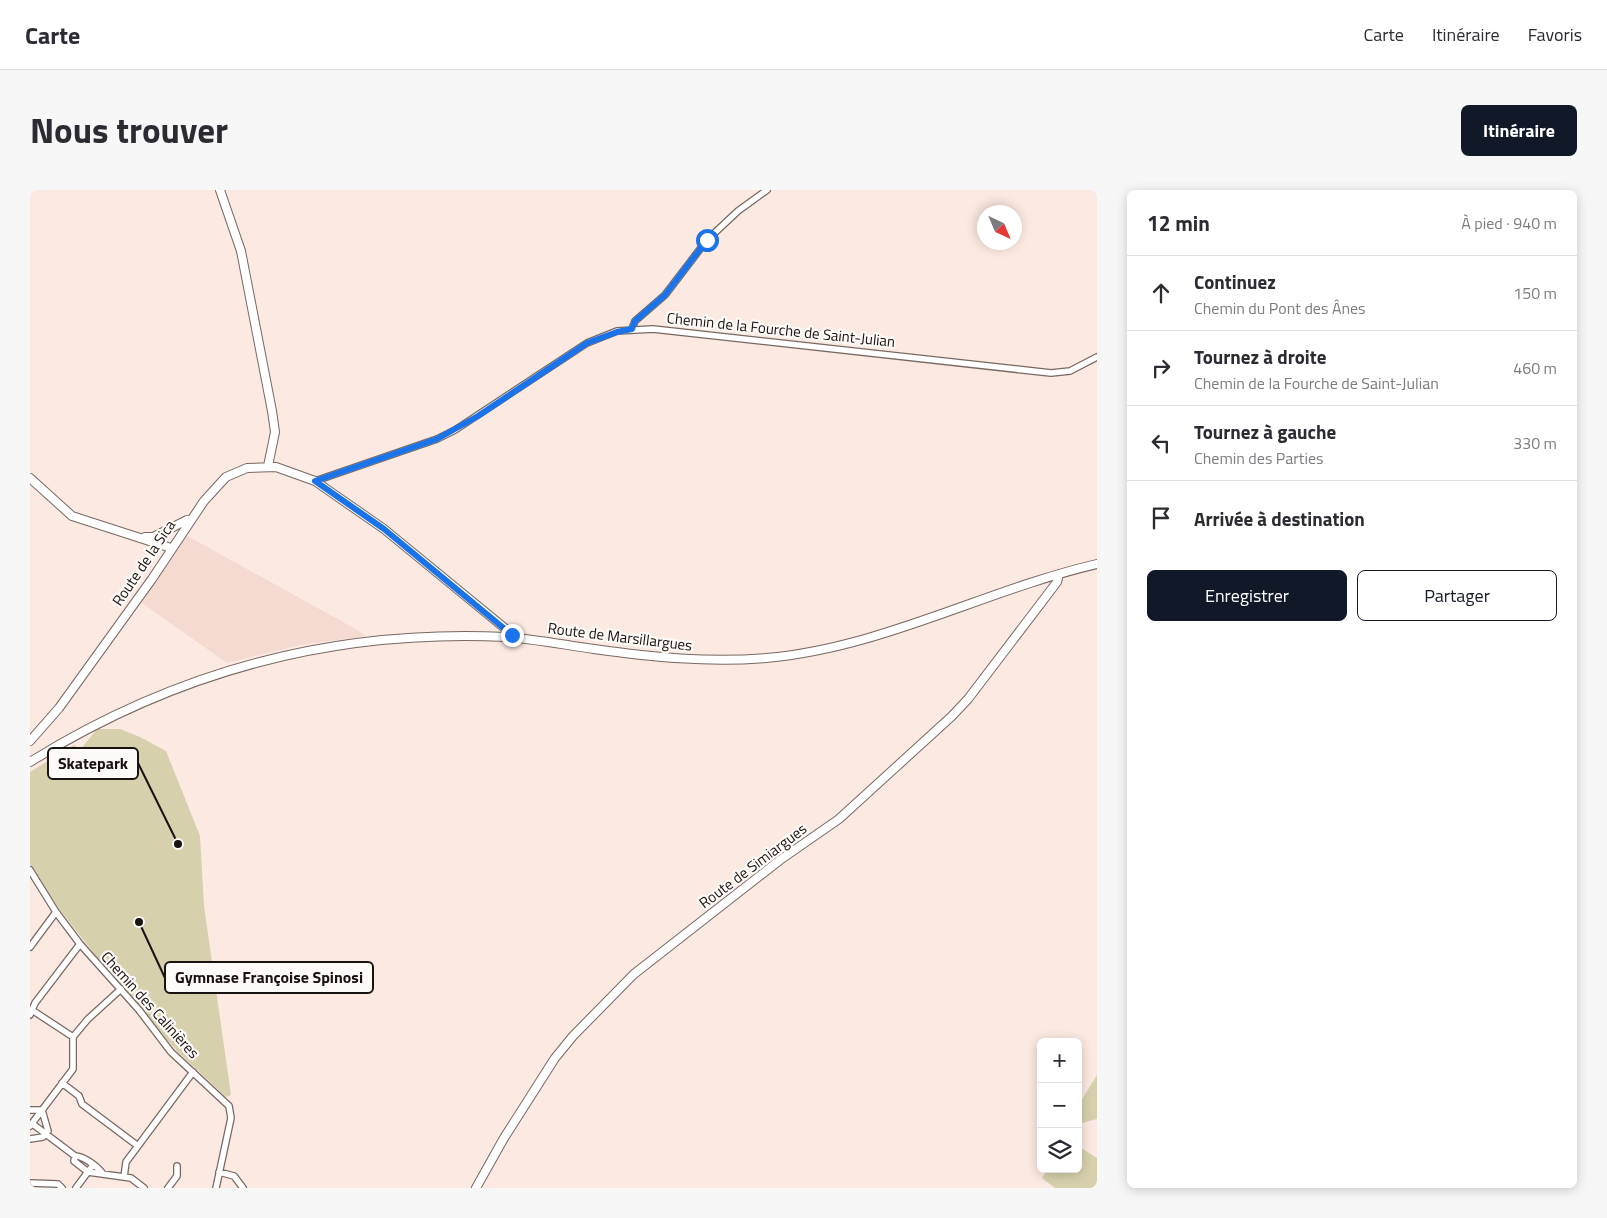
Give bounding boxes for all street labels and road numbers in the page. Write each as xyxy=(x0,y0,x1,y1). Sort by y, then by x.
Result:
street label: Chemin de la Fourche de Saint-Julian xyxy=(666,306,896,353)
street label: Route de la Sica xyxy=(106,515,181,610)
street label: Route de Marsillargues xyxy=(547,616,694,657)
street label: Route de Simiargues xyxy=(694,817,812,914)
street label: Chemin des Calinières xyxy=(96,946,205,1064)

